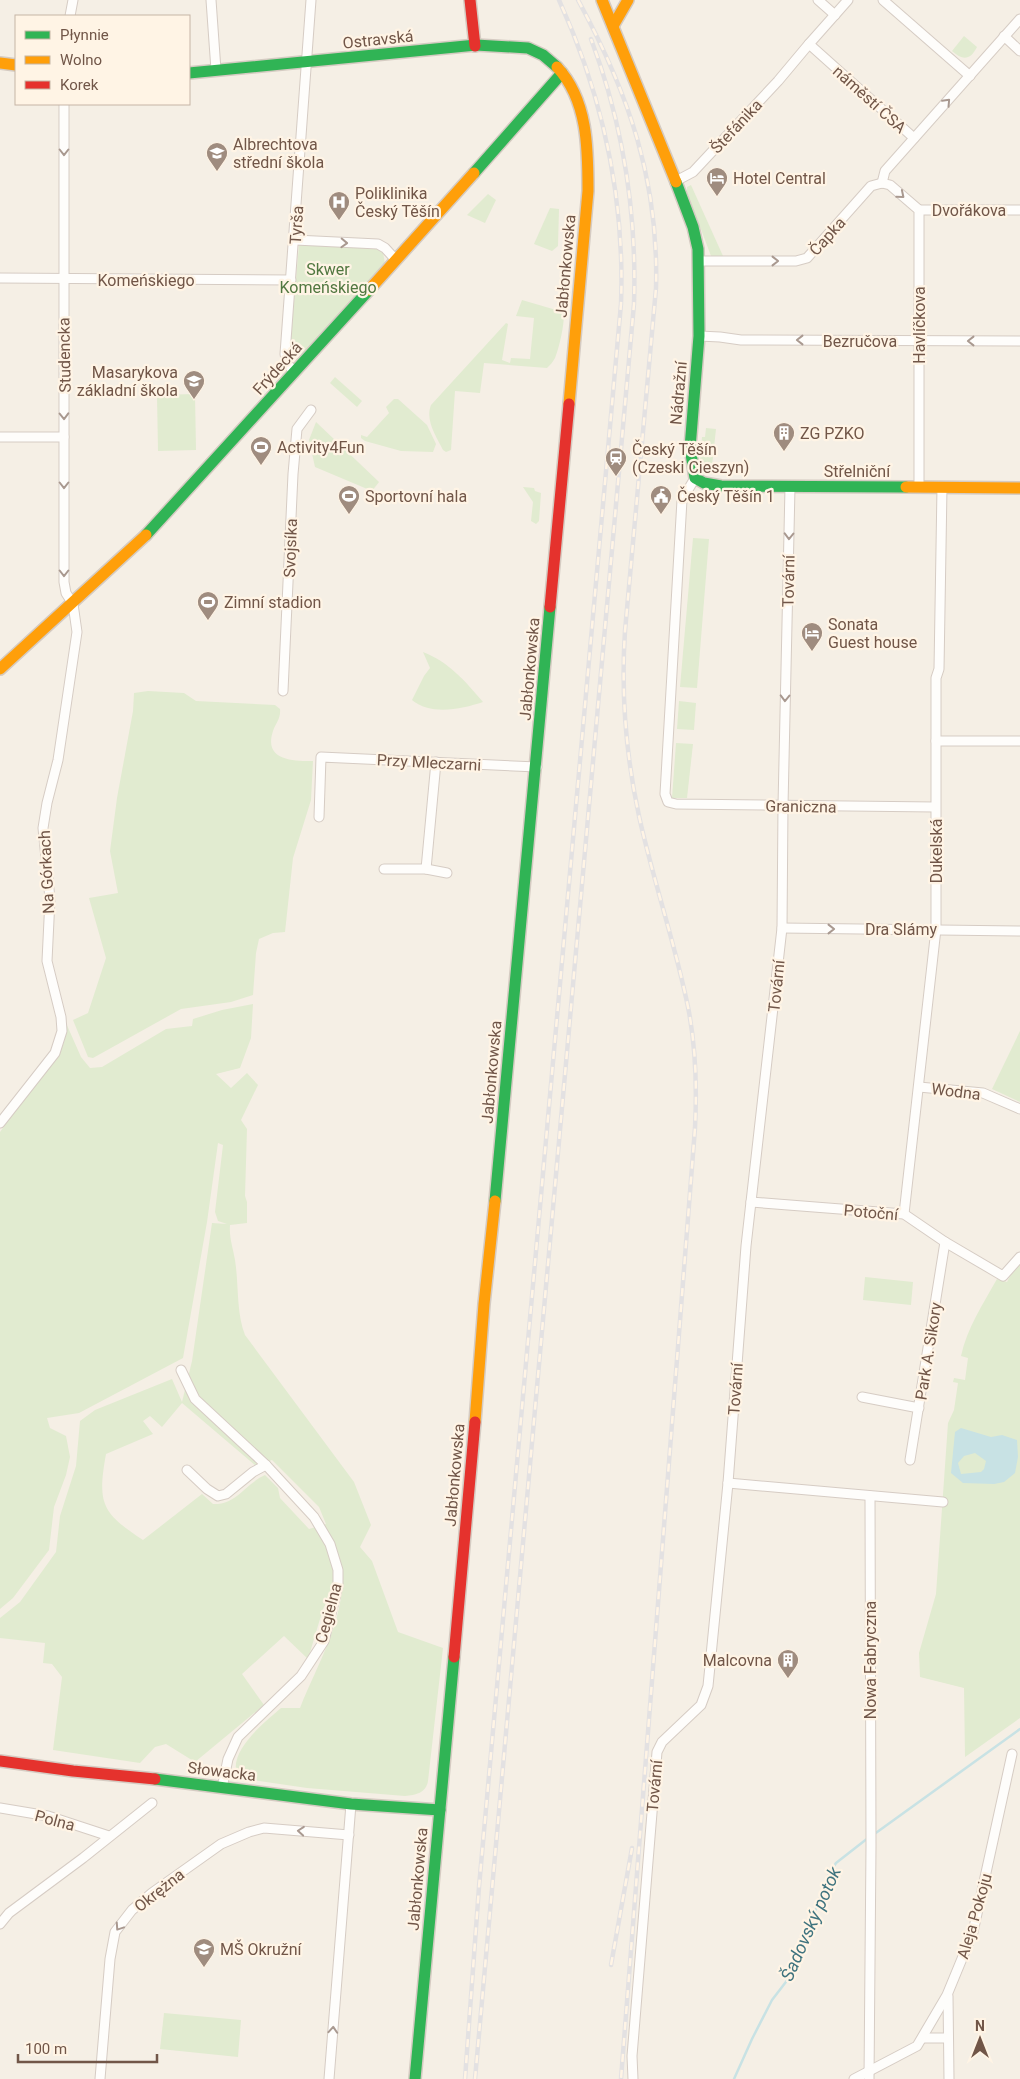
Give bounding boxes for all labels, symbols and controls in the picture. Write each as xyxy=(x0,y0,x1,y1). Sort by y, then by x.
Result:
legend xyxy=(15,15,190,105)
text: Płynnie xyxy=(60,26,109,44)
street label: Ostravská xyxy=(342,26,414,53)
text: Wolno xyxy=(60,51,102,69)
street label: náměstí ČSA xyxy=(829,61,911,138)
text: Korek xyxy=(60,76,99,94)
street label: Štefánika xyxy=(706,95,766,157)
one-way arrow xyxy=(941,99,950,108)
place label: Albrechtova střední škola xyxy=(233,135,324,172)
school or university icon: Albrechtova střední škola xyxy=(205,141,229,172)
one-way arrow xyxy=(59,149,69,157)
hotel icon: Hotel Central xyxy=(705,166,729,197)
place label: Hotel Central xyxy=(733,169,826,188)
place label: Poliklinika Český Těšín xyxy=(355,184,440,221)
one-way arrow xyxy=(895,189,904,198)
hospital icon: Poliklinika Český Těšín xyxy=(327,190,351,221)
street label: Dvořákova xyxy=(932,201,1006,220)
street label: Tyrša xyxy=(286,205,307,245)
street label: Čapka xyxy=(805,213,849,259)
street label: Jabłonkowska xyxy=(552,214,579,318)
one-way arrow xyxy=(340,237,348,248)
one-way arrow xyxy=(772,256,780,266)
park label: Skwer Komeńskiego xyxy=(279,260,377,297)
street label: Komeńskiego xyxy=(97,271,195,290)
street label: Havlíčkova xyxy=(910,286,929,364)
street label: Studencka xyxy=(54,317,75,393)
street label: Bezručova xyxy=(823,332,897,351)
one-way arrow xyxy=(796,335,804,345)
one-way arrow xyxy=(967,336,974,346)
street label: Frýdecká xyxy=(249,338,306,399)
street label: Nádražní xyxy=(666,359,691,426)
place label: Masarykova základní škola xyxy=(77,363,178,400)
school or university icon: Masarykova základní škola xyxy=(182,369,206,400)
one-way arrow xyxy=(59,412,69,420)
building icon: ZG PZKO xyxy=(772,421,796,452)
place label: ZG PZKO xyxy=(800,424,865,443)
sports icon: Activity4Fun xyxy=(249,435,273,466)
place label: Activity4Fun xyxy=(277,438,365,457)
place label: Český Těšín (Czeski Cieszyn) xyxy=(632,439,749,477)
station icon: Český Těšín (Czeski Cieszyn) xyxy=(604,446,628,477)
street label: Střelniční xyxy=(824,462,891,481)
one-way arrow xyxy=(59,482,69,490)
sports icon: Sportovní hala xyxy=(337,484,361,515)
public building icon: Český Těšín 1 xyxy=(649,484,673,515)
place label: Český Těšín 1 xyxy=(677,486,775,506)
place label: Sportovní hala xyxy=(365,487,467,506)
street label: Svojsíka xyxy=(280,518,301,578)
one-way arrow xyxy=(784,532,794,540)
street label: Tovární xyxy=(779,554,798,607)
one-way arrow xyxy=(59,570,69,577)
sports icon: Zimní stadion xyxy=(196,590,220,621)
place label: Zimní stadion xyxy=(224,593,321,612)
place label: Sonata Guest house xyxy=(828,615,917,652)
street label: Jabłonkowska xyxy=(516,617,543,721)
hotel icon: Sonata Guest house xyxy=(800,621,824,652)
one-way arrow xyxy=(780,694,790,702)
street label: Przy Mleczarni xyxy=(376,750,482,775)
street label: Graniczna xyxy=(765,796,837,817)
street label: Dukelská xyxy=(927,819,946,883)
street label: Na Górkach xyxy=(35,830,58,914)
street label: Dra Slámy xyxy=(865,920,937,939)
one-way arrow xyxy=(828,924,835,934)
street label: Tovární xyxy=(764,958,789,1013)
street label: Jabłonkowska xyxy=(478,1020,505,1124)
street label: Wodna xyxy=(930,1079,982,1104)
street label: Potoční xyxy=(843,1201,900,1224)
street label: Park A. Sikory xyxy=(911,1300,946,1401)
street label: Tovární xyxy=(724,1361,747,1416)
street label: Jabłonkowska xyxy=(441,1423,468,1527)
street label: Cegielna xyxy=(311,1581,346,1645)
street label: Nowa Fabryczna xyxy=(861,1601,880,1719)
building icon: Malcovna xyxy=(776,1648,800,1679)
place label: Malcovna xyxy=(703,1651,772,1670)
street label: Słowacka xyxy=(187,1758,257,1785)
street label: Tovární xyxy=(643,1758,666,1813)
street label: Polna xyxy=(33,1806,77,1835)
one-way arrow xyxy=(297,1826,305,1837)
street label: Jabłonkowska xyxy=(404,1827,431,1931)
water label: Šadovský potok xyxy=(776,1862,846,1984)
street label: Okrężna xyxy=(130,1865,188,1916)
street label: Aleja Pokoju xyxy=(953,1871,996,1961)
one-way arrow xyxy=(116,1922,126,1931)
school or university icon: MŠ Okružní xyxy=(192,1937,216,1968)
place label: MŠ Okružní xyxy=(220,1939,303,1959)
north arrow xyxy=(955,2014,1005,2064)
text: N xyxy=(975,2018,985,2034)
one-way arrow xyxy=(327,2026,338,2034)
scale bar xyxy=(18,2032,156,2064)
text: 100 m xyxy=(25,2040,67,2058)

